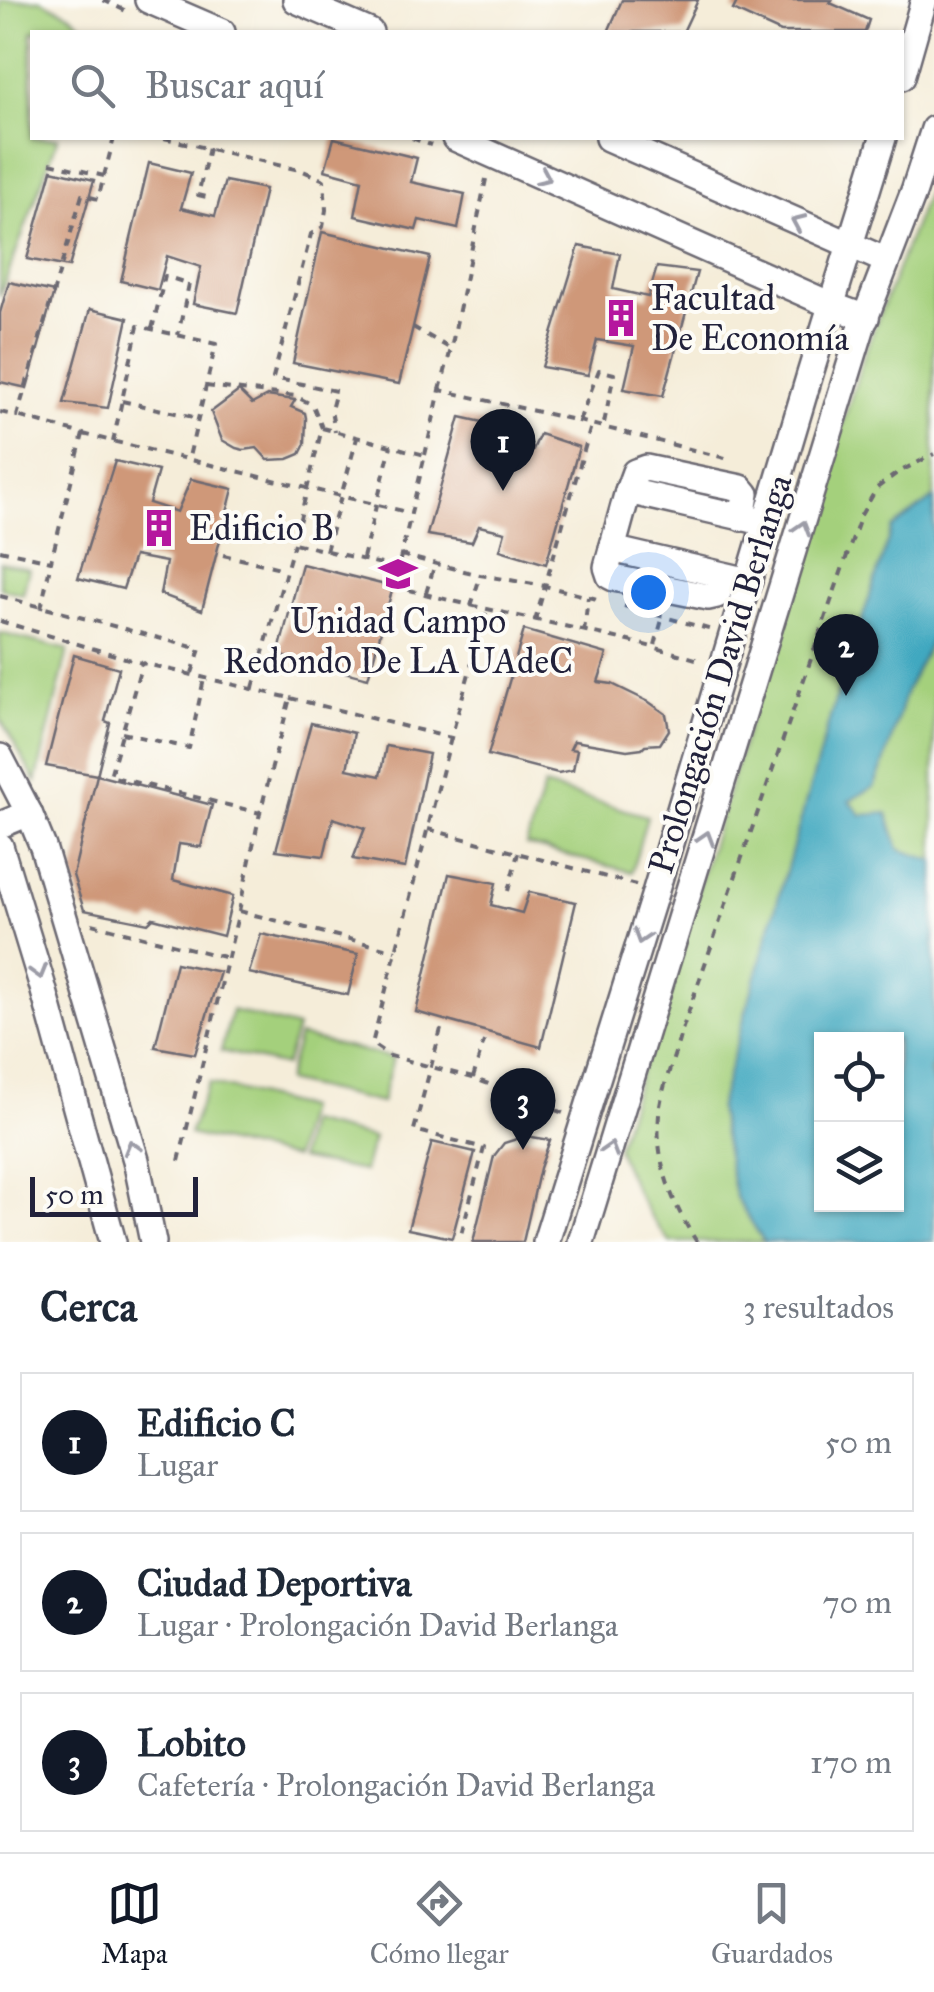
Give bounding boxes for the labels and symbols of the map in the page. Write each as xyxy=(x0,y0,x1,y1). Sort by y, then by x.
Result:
one-way arrow xyxy=(534,165,552,185)
one-way arrow xyxy=(790,214,808,234)
place label: Facultad De Economía xyxy=(651,277,849,360)
building icon: Facultad De Economía xyxy=(600,297,642,339)
pin: 1 xyxy=(470,408,536,491)
street label: Prolongación David Berlanga xyxy=(639,469,802,879)
building icon: Edificio B xyxy=(138,507,180,549)
place label: Edificio B xyxy=(189,507,334,550)
one-way arrow xyxy=(790,520,811,537)
school or university icon: Unidad Campo Redondo De LA UAdeC xyxy=(377,553,419,595)
your location xyxy=(623,567,674,618)
place label: Unidad Campo Redondo De LA UAdeC xyxy=(223,600,573,683)
pin: 2 xyxy=(814,614,878,696)
one-way arrow xyxy=(694,831,715,848)
one-way arrow xyxy=(632,928,653,945)
one-way arrow xyxy=(27,963,48,980)
pin: 3 xyxy=(490,1068,556,1150)
one-way arrow xyxy=(123,1139,144,1156)
one-way arrow xyxy=(598,1141,619,1158)
scale bar xyxy=(30,1172,198,1216)

